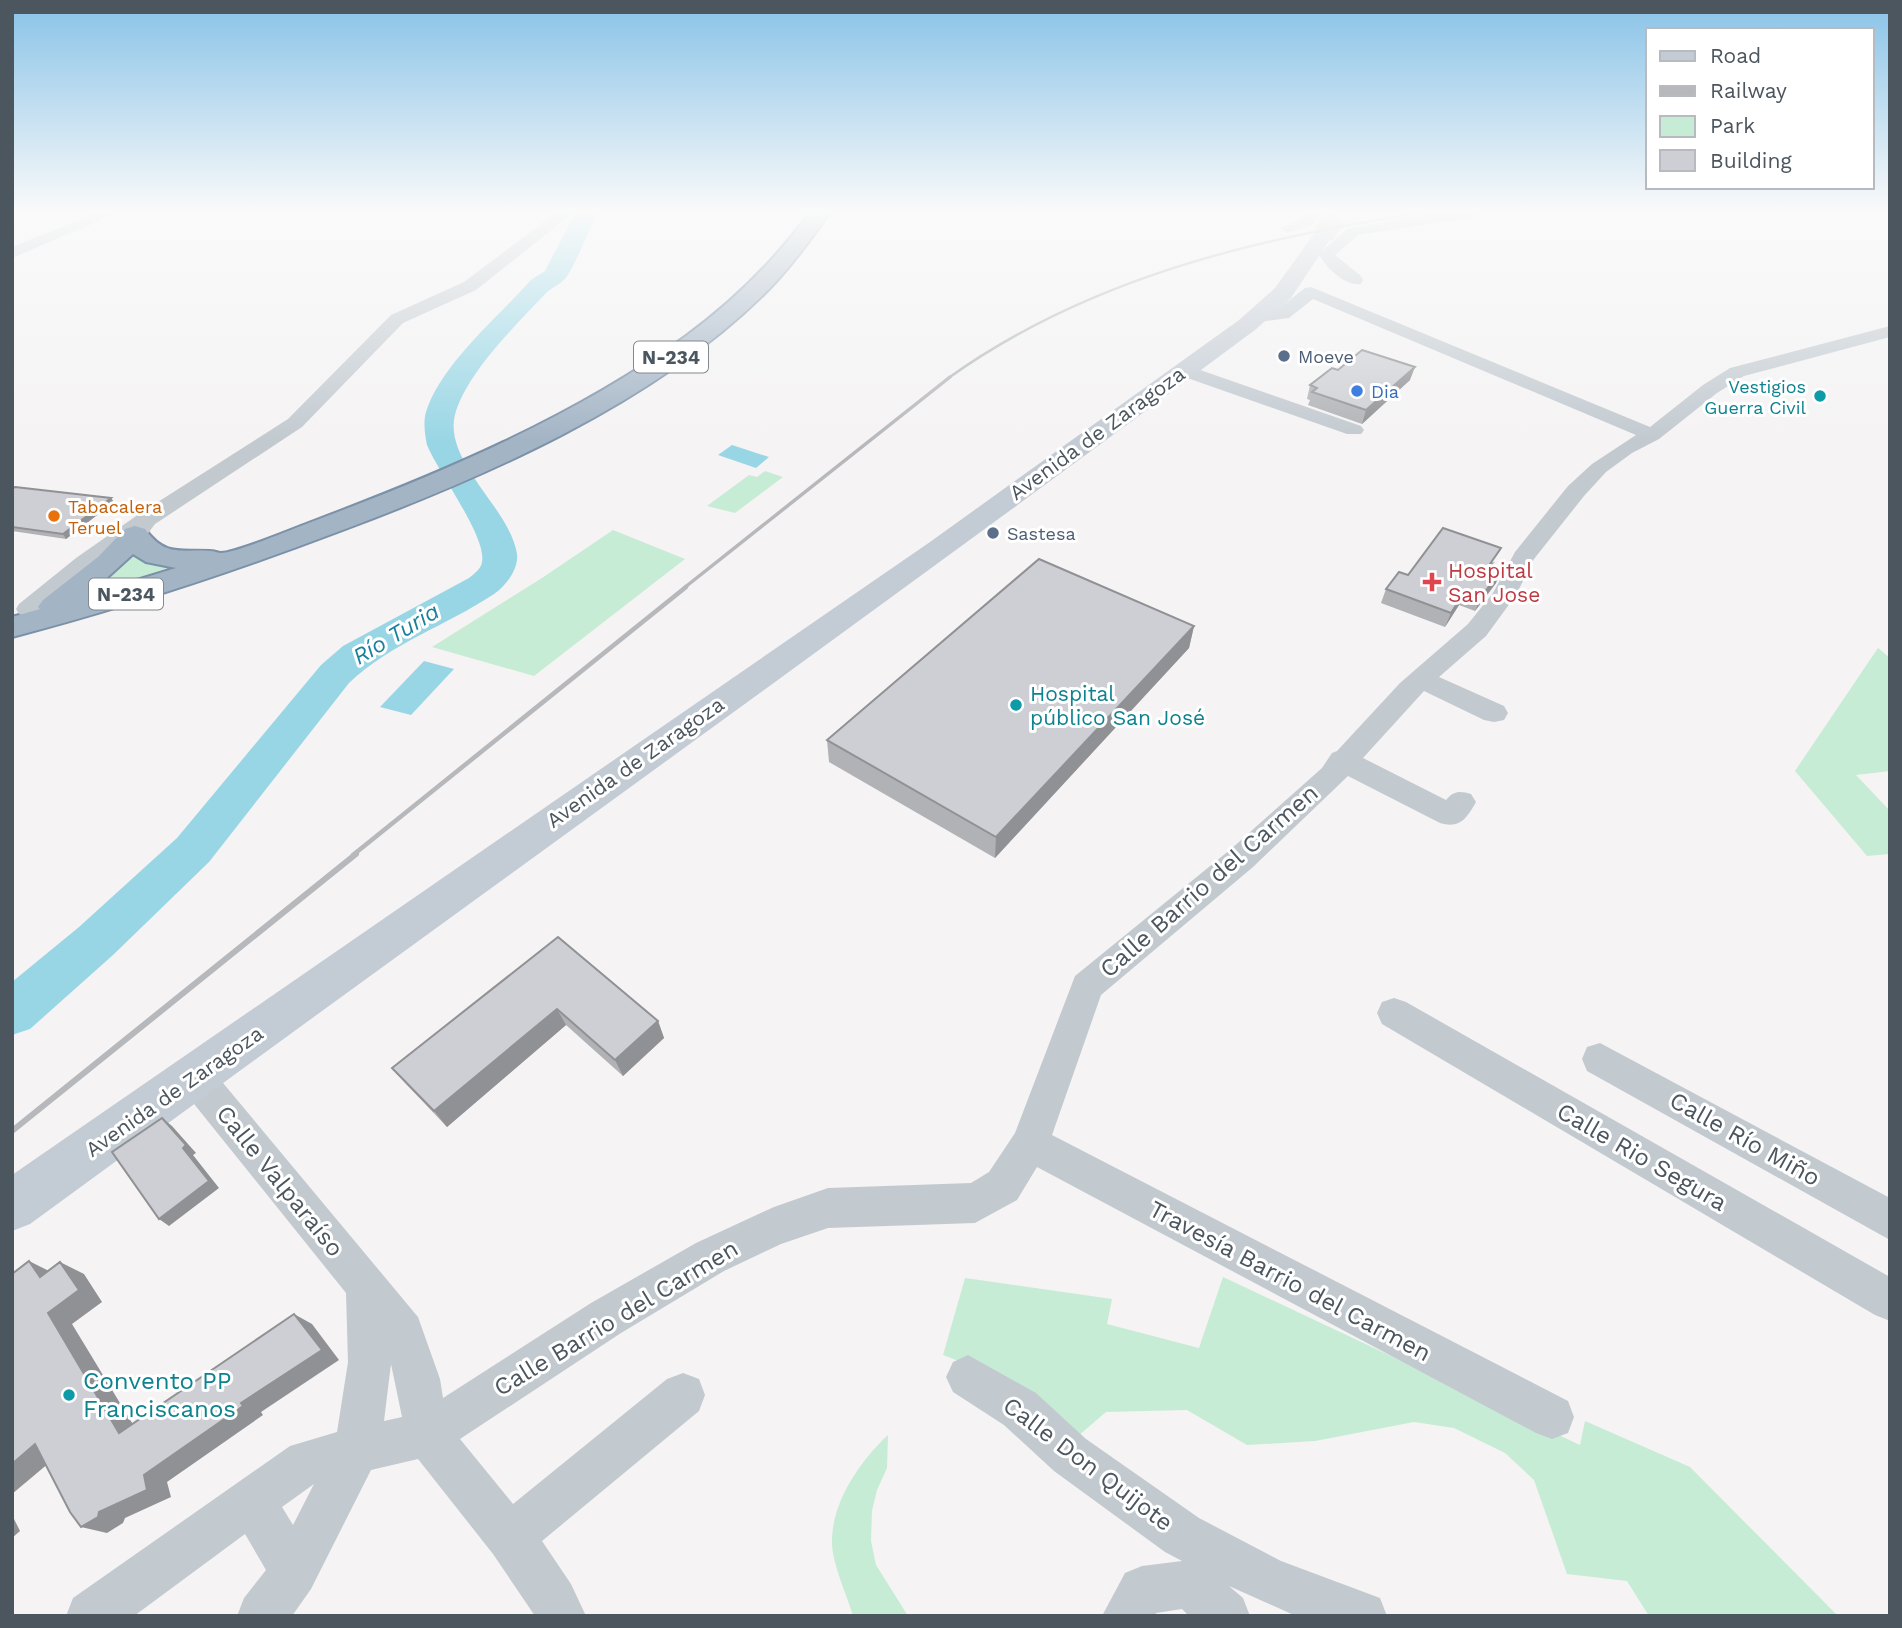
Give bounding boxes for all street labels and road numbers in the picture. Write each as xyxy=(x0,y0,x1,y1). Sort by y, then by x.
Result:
road number: N-234 xyxy=(634,342,708,372)
street label: Avenida de Zaragoza xyxy=(1004,361,1190,505)
road number: N-234 xyxy=(89,579,163,610)
street label: Avenida de Zaragoza xyxy=(541,691,729,833)
street label: Calle Barrio del Carmen xyxy=(1094,779,1324,983)
street label: Avenida de Zaragoza xyxy=(80,1020,268,1162)
street label: Calle Río Miño xyxy=(1665,1086,1825,1192)
street label: Calle Rio Segura xyxy=(1552,1097,1732,1217)
street label: Calle Valparaíso xyxy=(211,1100,349,1262)
street label: Travesía Barrio del Carmen xyxy=(1144,1195,1436,1367)
street label: Calle Barrio del Carmen xyxy=(489,1234,743,1402)
street label: Calle Don Quijote xyxy=(998,1391,1178,1537)

